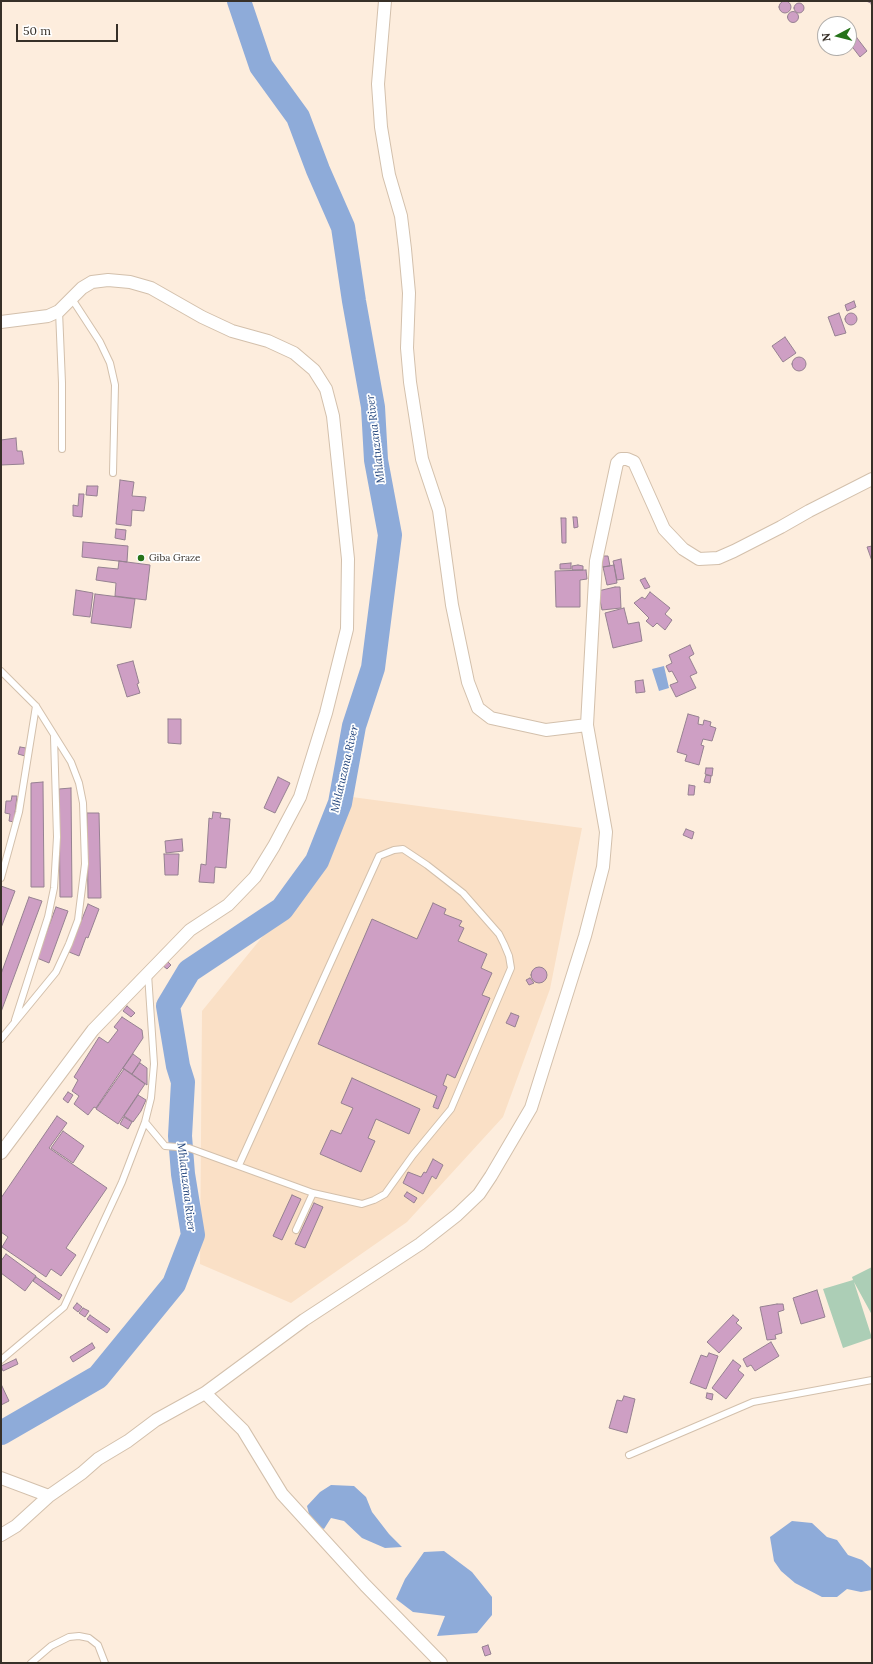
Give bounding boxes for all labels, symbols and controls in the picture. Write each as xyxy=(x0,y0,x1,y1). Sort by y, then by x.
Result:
scale bar xyxy=(18,16,120,42)
north arrow xyxy=(817,16,857,56)
text: 50 m xyxy=(23,23,51,38)
text: N xyxy=(819,32,834,42)
water label: Mhlatuzana River xyxy=(364,394,388,484)
place label: Giba Graze xyxy=(149,552,201,564)
marker: Giba Graze xyxy=(136,553,146,563)
water label: Mhlatuzana River xyxy=(329,724,361,814)
water label: Mhlatuzana River xyxy=(174,1142,198,1232)

